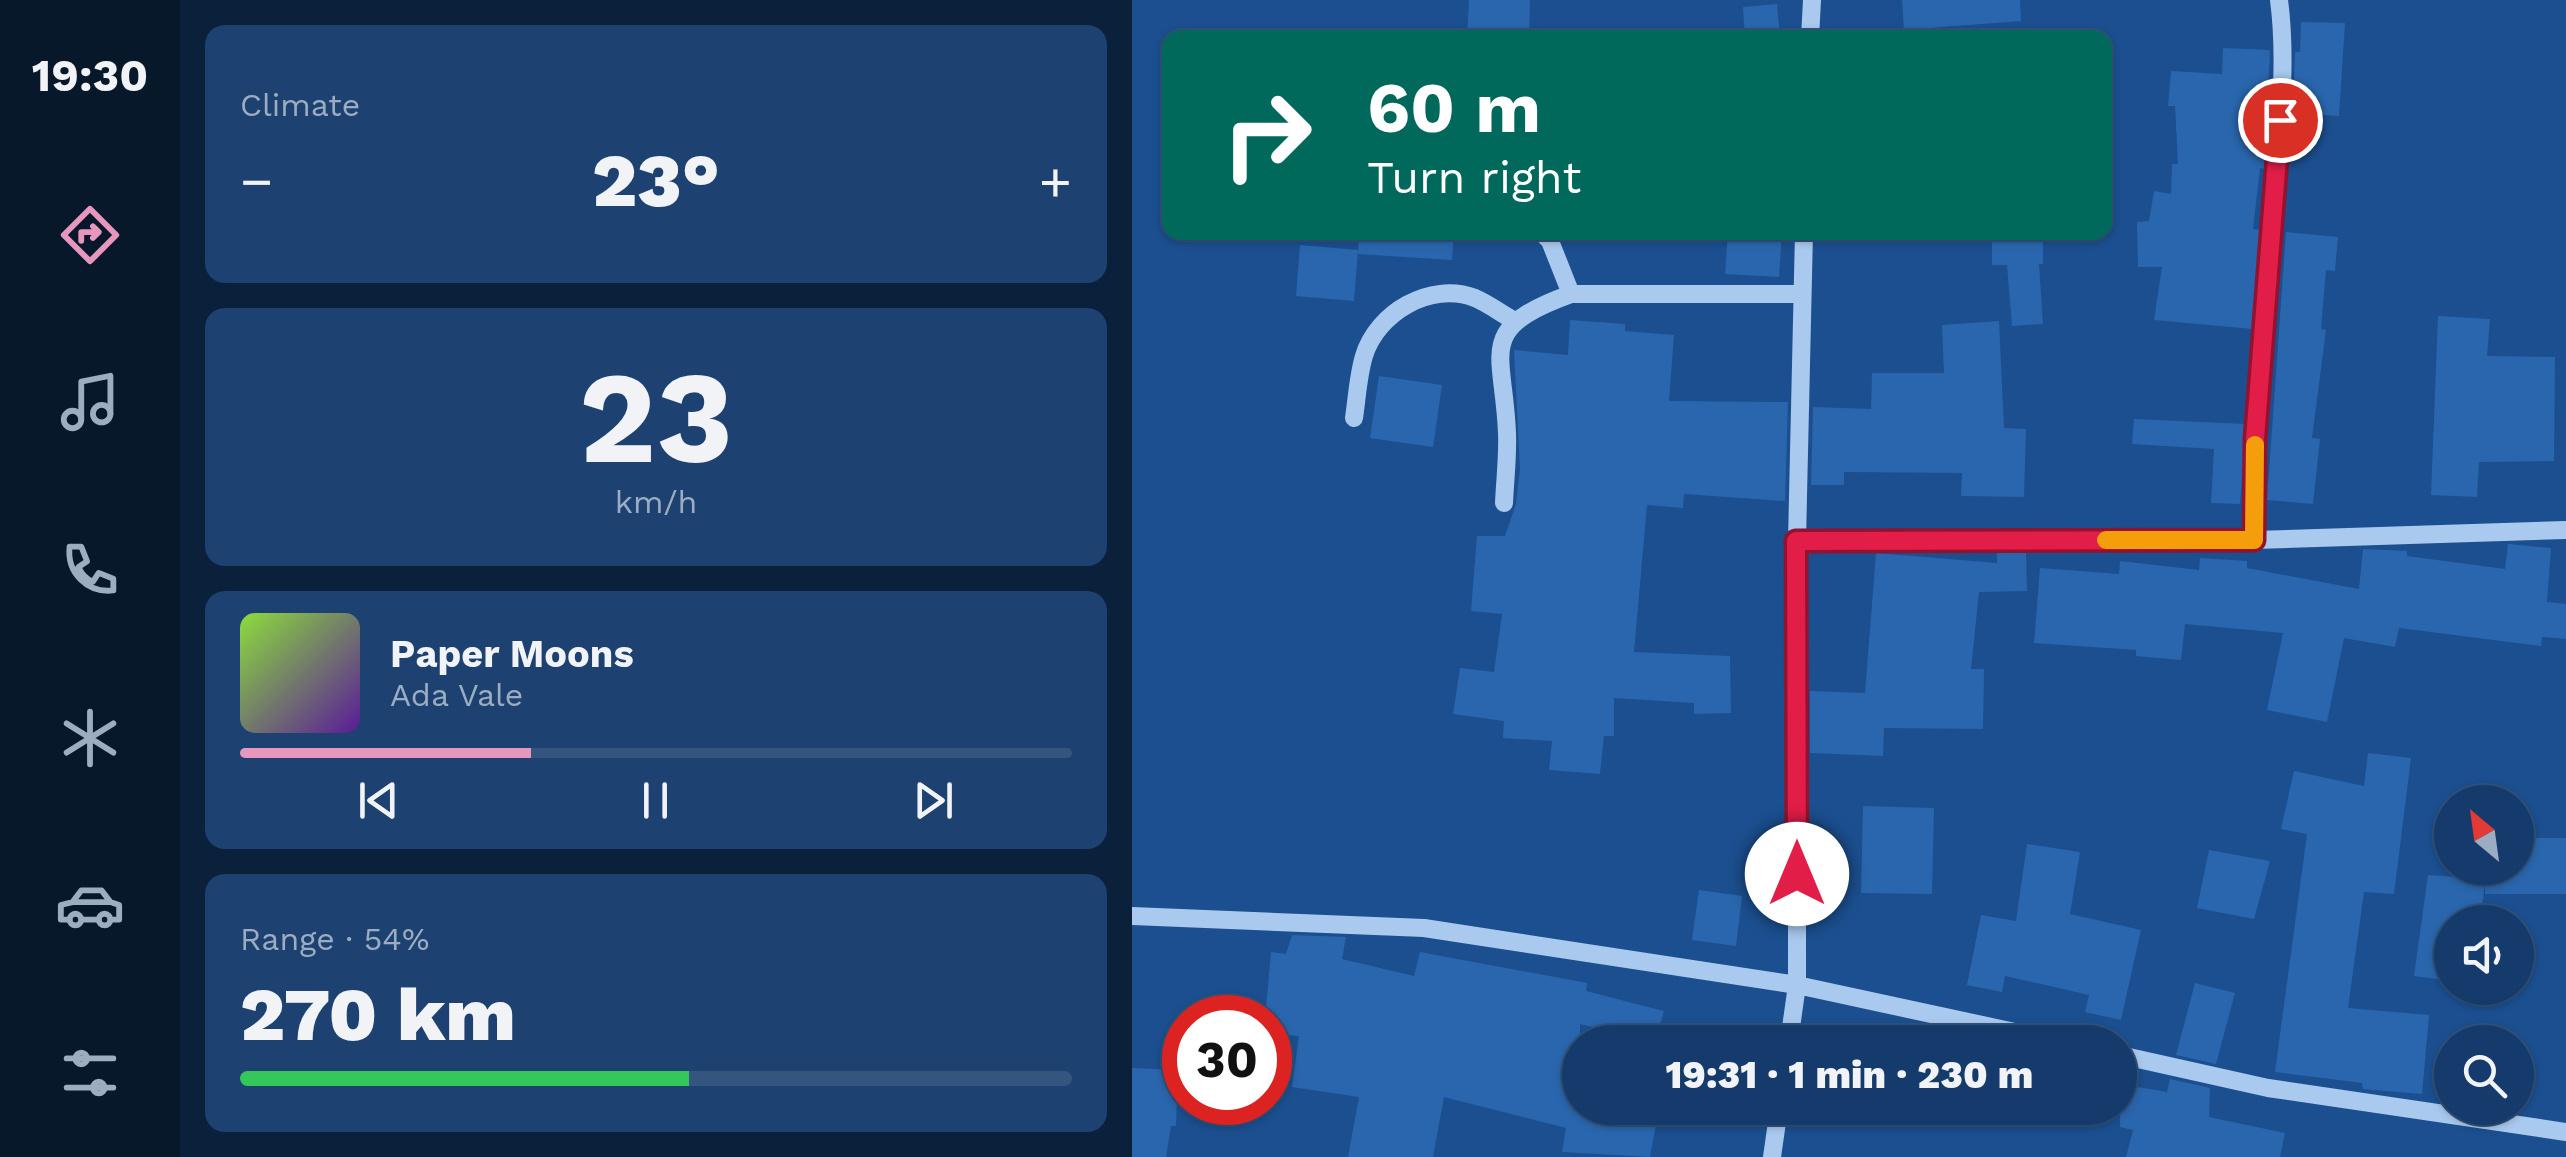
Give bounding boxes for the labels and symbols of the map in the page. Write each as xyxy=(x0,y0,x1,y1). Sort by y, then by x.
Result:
pin xyxy=(2238,78,2323,163)
north arrow xyxy=(2434,785,2534,885)
position arrow xyxy=(1745,822,1849,926)
speed limit sign: 30 xyxy=(1162,995,1292,1125)

